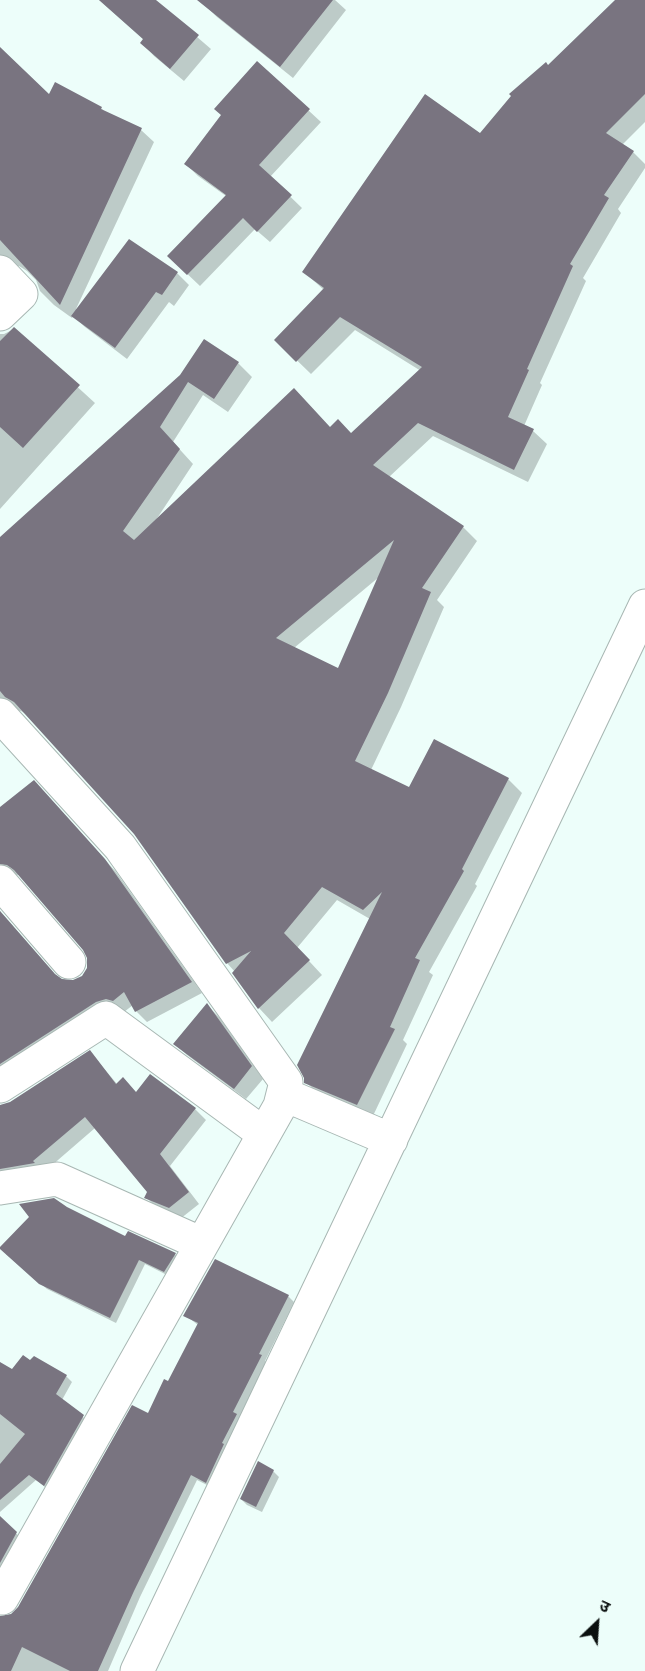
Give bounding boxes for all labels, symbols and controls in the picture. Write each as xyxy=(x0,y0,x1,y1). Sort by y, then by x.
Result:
north arrow xyxy=(567,1593,627,1653)
text: उ xyxy=(597,1596,613,1617)

